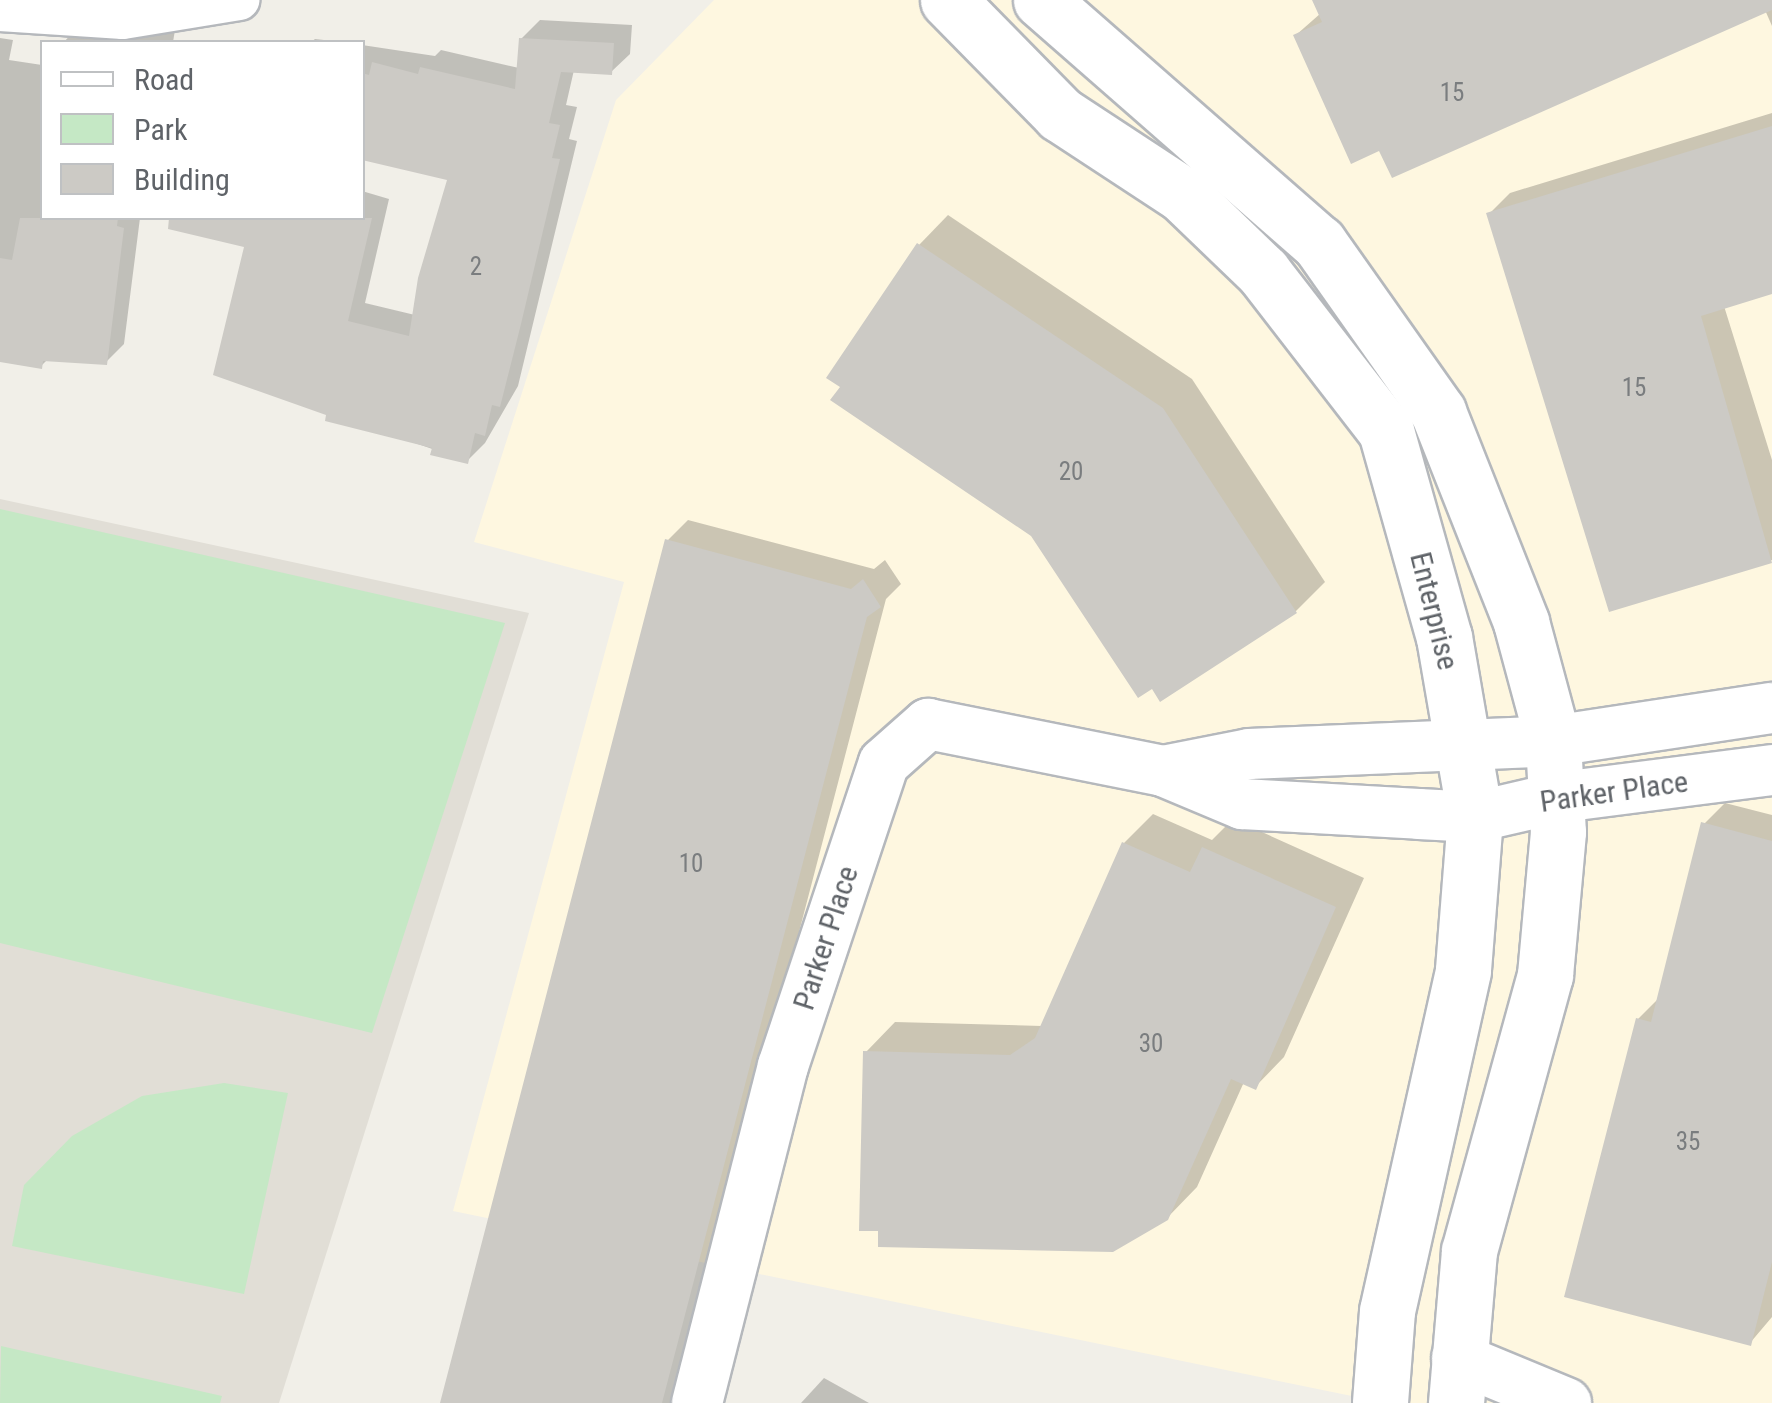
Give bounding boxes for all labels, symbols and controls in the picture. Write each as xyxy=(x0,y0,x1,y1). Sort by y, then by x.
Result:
legend xyxy=(40,40,365,220)
text: Road xyxy=(134,62,194,97)
house number: 15 xyxy=(1440,78,1464,108)
text: Park xyxy=(134,112,188,147)
text: Building xyxy=(134,162,230,197)
house number: 2 xyxy=(470,252,482,282)
house number: 15 xyxy=(1622,373,1646,403)
house number: 20 xyxy=(1059,457,1083,487)
street label: Enterprise xyxy=(1402,548,1466,674)
street label: Parker Place xyxy=(1538,764,1690,820)
house number: 10 xyxy=(679,849,703,879)
street label: Parker Place xyxy=(786,862,866,1014)
house number: 30 xyxy=(1139,1029,1163,1059)
house number: 35 xyxy=(1676,1127,1700,1157)

